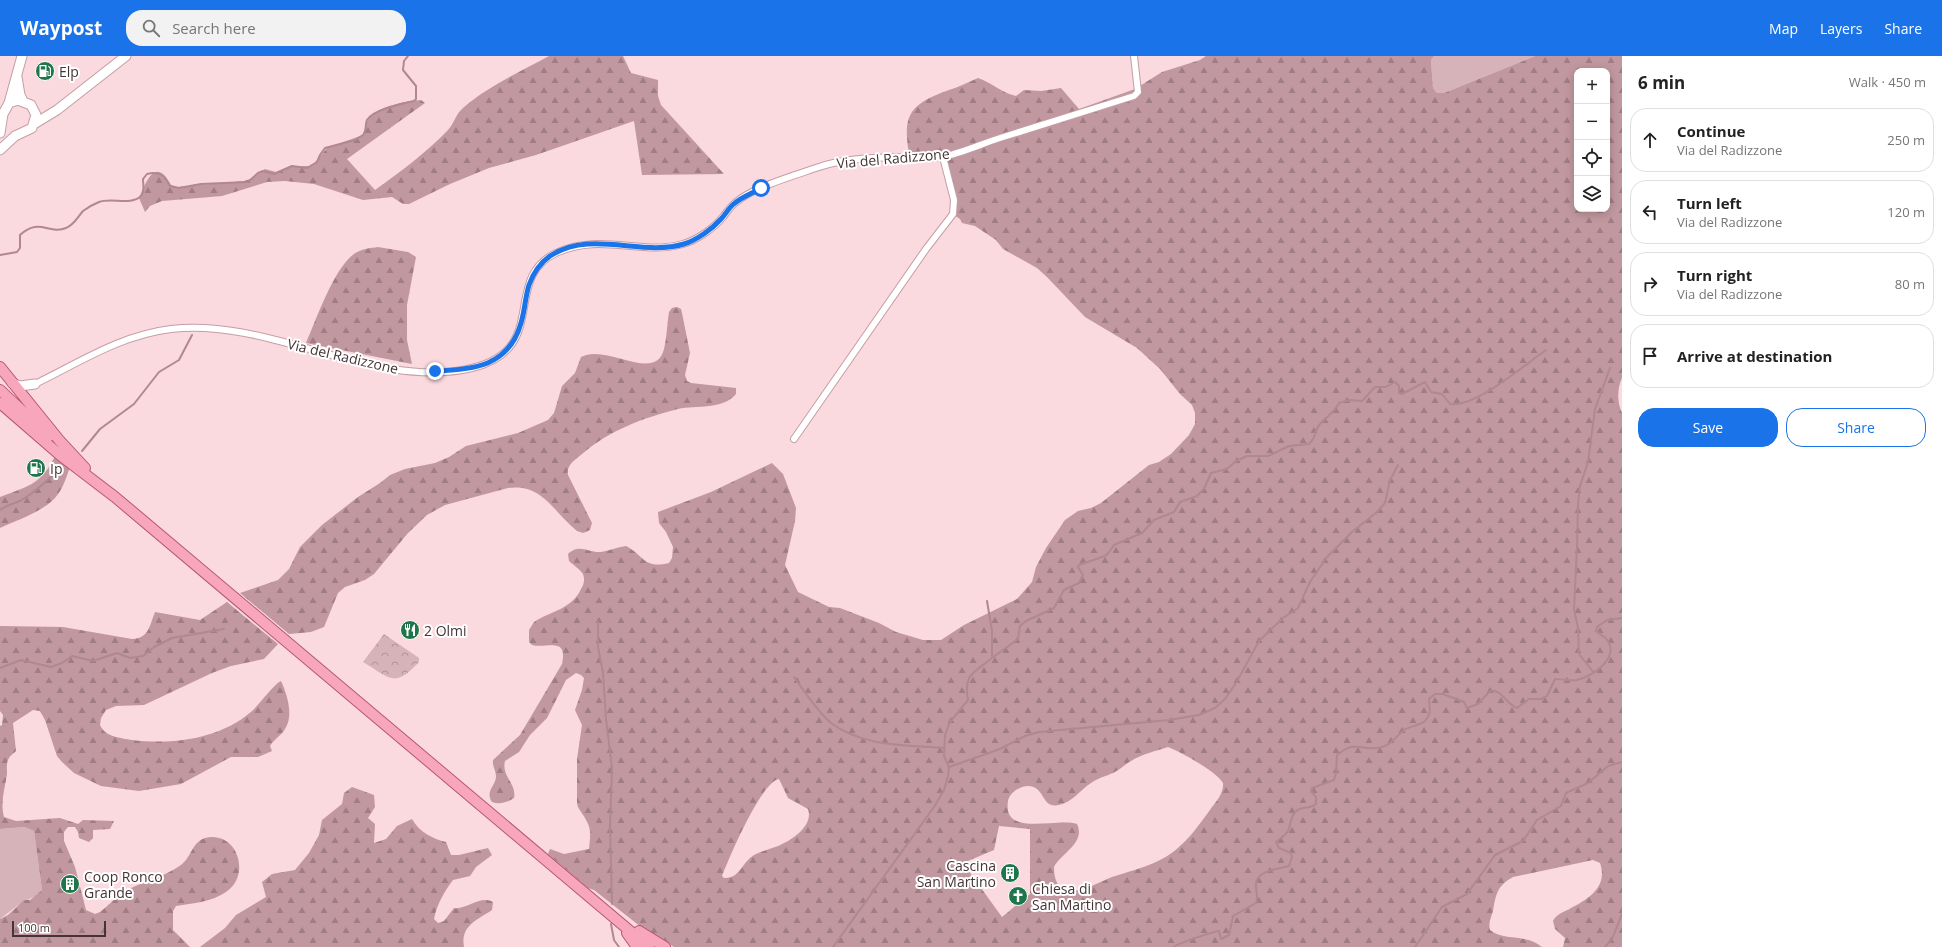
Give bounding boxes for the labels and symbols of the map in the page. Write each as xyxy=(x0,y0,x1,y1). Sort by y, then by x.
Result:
fuel station icon: Elp xyxy=(34,60,56,82)
place label: Elp xyxy=(59,62,79,81)
street label: Via del Radizzone xyxy=(836,144,950,172)
route start xyxy=(752,179,770,197)
street label: Via del Radizzone xyxy=(286,334,401,378)
route end xyxy=(426,362,444,380)
fuel station icon: Ip xyxy=(25,457,47,479)
place label: Ip xyxy=(50,459,62,478)
restaurant icon: 2 Olmi xyxy=(399,619,421,641)
place label: 2 Olmi xyxy=(424,621,467,640)
place label: Cascina San Martino xyxy=(917,856,996,891)
building icon: Cascina San Martino xyxy=(999,862,1021,884)
place label: Coop Ronco Grande xyxy=(84,867,163,902)
building icon: Coop Ronco Grande xyxy=(59,873,81,895)
place label: Chiesa di San Martino xyxy=(1032,879,1111,914)
church icon: Chiesa di San Martino xyxy=(1007,885,1029,907)
scale bar xyxy=(12,919,106,938)

